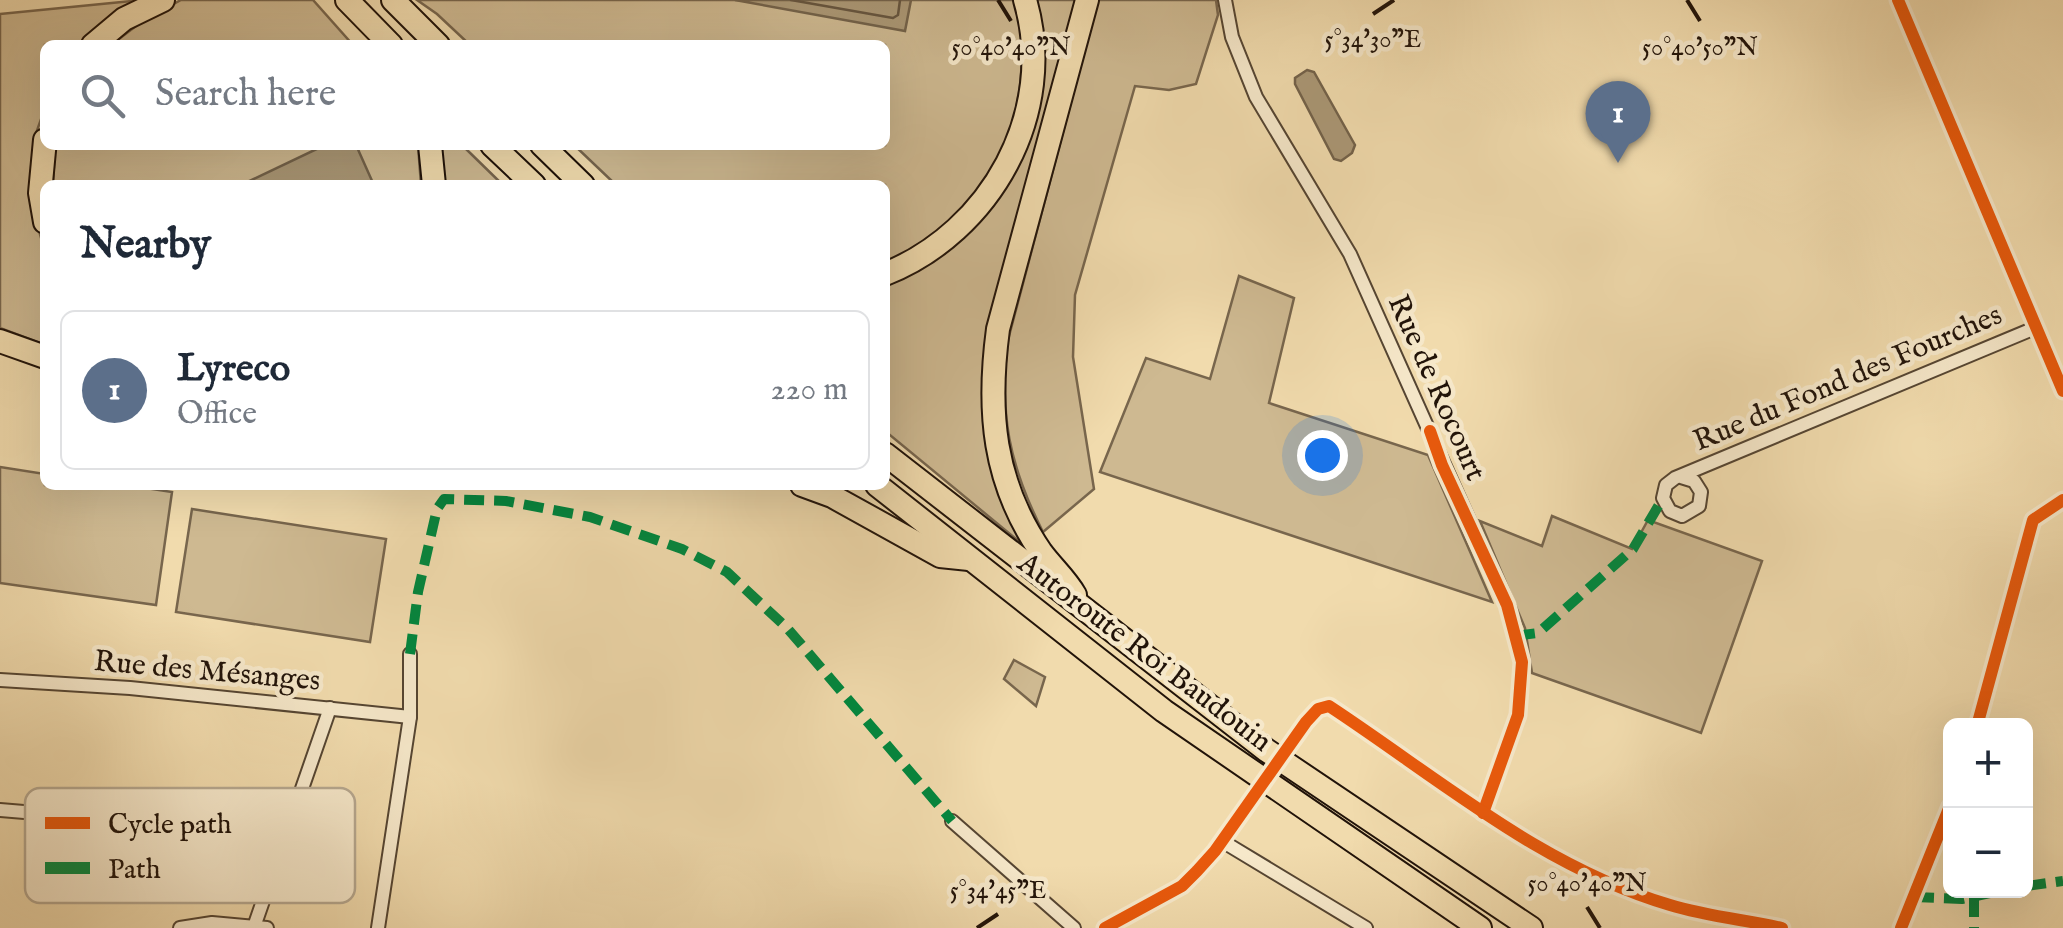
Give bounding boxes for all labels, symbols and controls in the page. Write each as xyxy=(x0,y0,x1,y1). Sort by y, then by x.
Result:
text: 5°34'30"E xyxy=(1325,24,1421,56)
text: 50°40'40"N xyxy=(951,32,1071,64)
text: 50°40'50"N xyxy=(1642,32,1758,64)
search box xyxy=(40,40,890,150)
icon: search xyxy=(75,68,130,123)
text: Search here xyxy=(155,71,336,119)
pin: 1 xyxy=(1586,80,1650,163)
text: Nearby xyxy=(80,219,211,272)
street label: Rue de Rocourt xyxy=(1378,289,1494,487)
street label: Rue du Fond des Fourches xyxy=(1688,297,2008,461)
text: Lyreco xyxy=(177,346,290,394)
text: 1 xyxy=(109,370,120,411)
text: 220 m xyxy=(771,370,848,411)
text: Office xyxy=(177,394,257,435)
your location xyxy=(1297,430,1348,481)
street label: Autoroute Roi Baudouin xyxy=(1009,544,1279,761)
street label: Rue des Mésanges xyxy=(92,643,322,701)
map controls xyxy=(1943,718,2033,898)
button: + xyxy=(1943,718,2033,808)
legend xyxy=(25,788,355,903)
text: Cycle path xyxy=(108,808,232,843)
button: − xyxy=(1943,808,2033,898)
text: Path xyxy=(108,853,161,888)
text: 50°40'40"N xyxy=(1527,868,1647,900)
text: 5°34'45"E xyxy=(950,875,1046,907)

